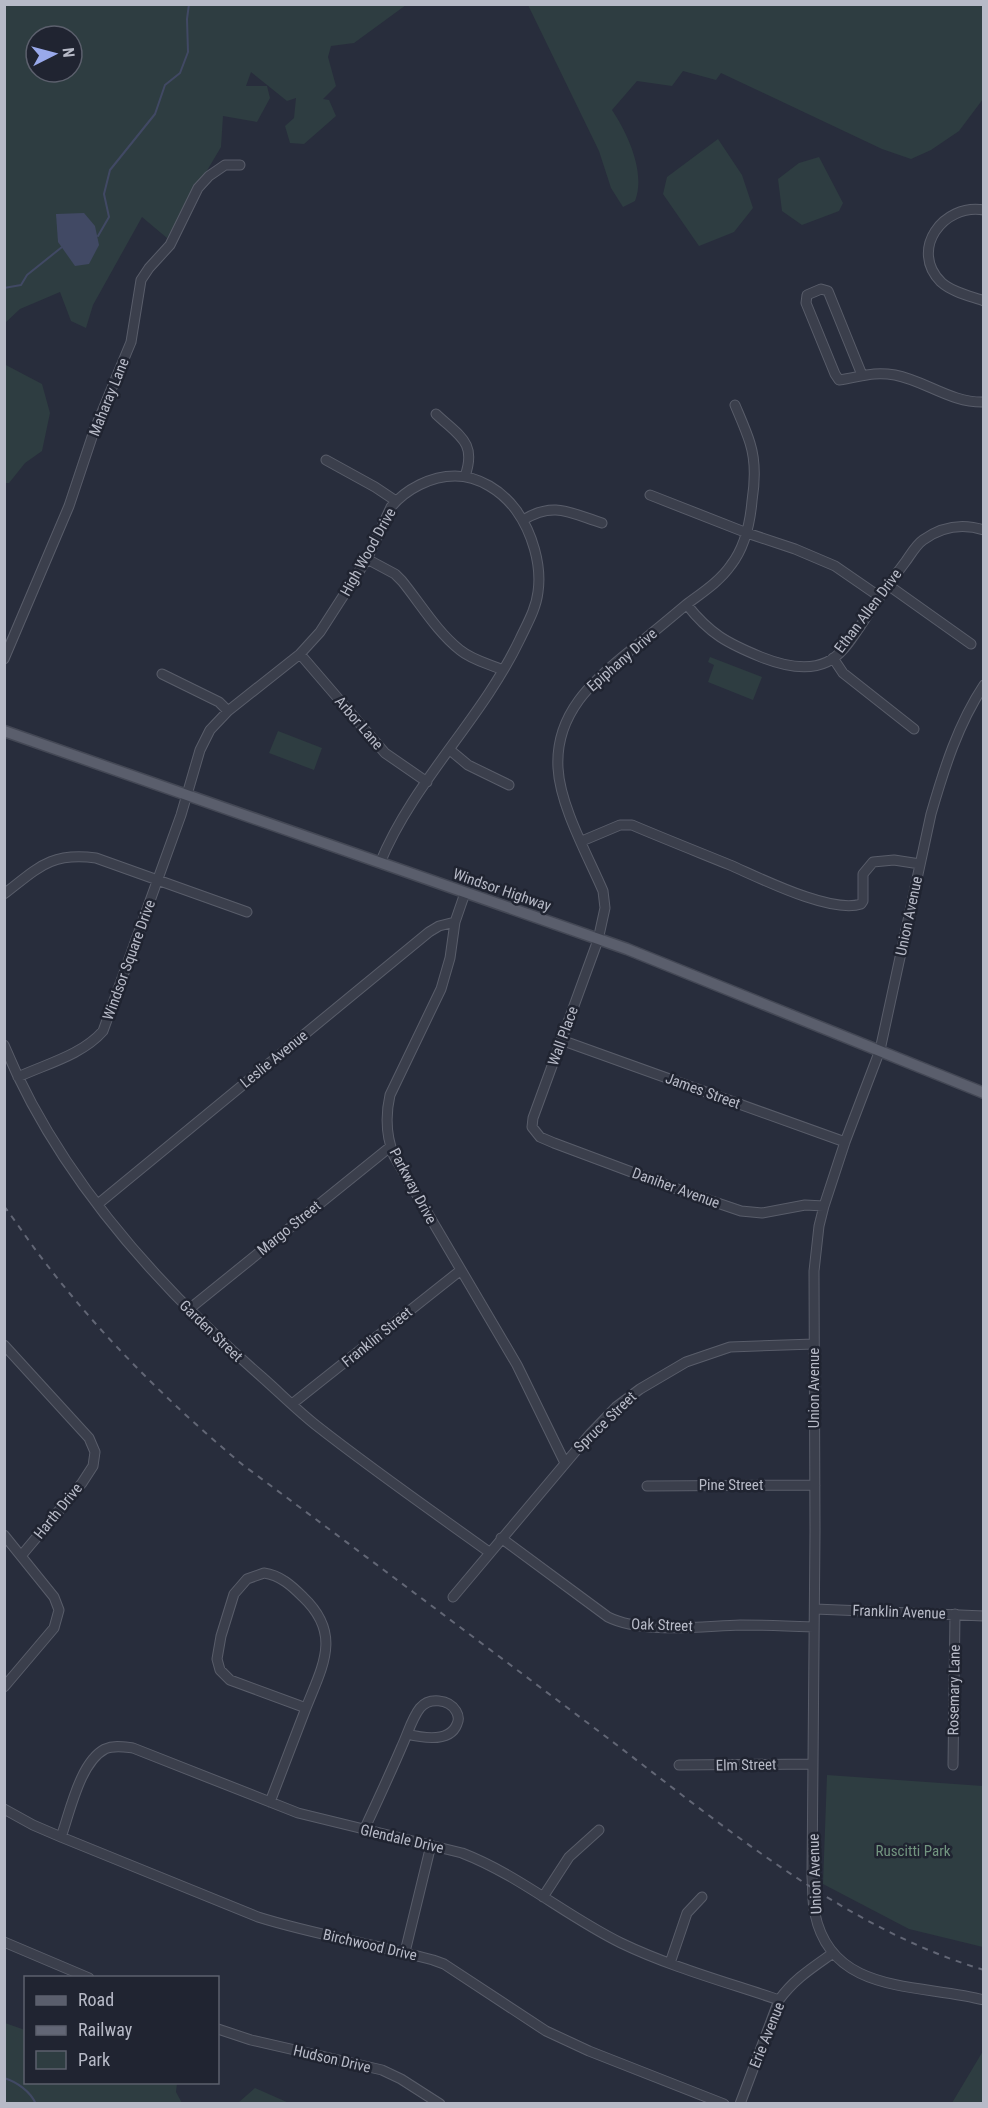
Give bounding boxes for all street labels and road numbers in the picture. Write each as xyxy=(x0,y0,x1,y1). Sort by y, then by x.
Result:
street label: Maharay Lane xyxy=(85,355,133,439)
street label: High Wood Drive xyxy=(336,505,400,599)
street label: Ethan Allen Drive xyxy=(831,566,905,656)
street label: Epiphany Drive xyxy=(583,625,661,695)
street label: Arbor Lane xyxy=(331,693,387,753)
street label: Windsor Highway xyxy=(451,865,553,915)
street label: Union Avenue xyxy=(892,875,926,957)
street label: Windsor Square Drive xyxy=(99,897,159,1023)
street label: Wall Place xyxy=(544,1004,582,1068)
street label: Leslie Avenue xyxy=(237,1026,311,1092)
street label: James Street xyxy=(663,1069,743,1113)
street label: Parkway Drive xyxy=(386,1145,440,1227)
street label: Daniher Avenue xyxy=(630,1164,722,1212)
street label: Margo Street xyxy=(254,1197,324,1259)
street label: Garden Street xyxy=(176,1296,246,1366)
street label: Franklin Street xyxy=(338,1303,416,1371)
street label: Union Avenue xyxy=(805,1348,823,1428)
street label: Spruce Street xyxy=(570,1388,640,1456)
street label: Pine Street xyxy=(699,1476,763,1494)
street label: Harth Drive xyxy=(30,1480,86,1542)
street label: Franklin Avenue xyxy=(852,1601,946,1623)
street label: Oak Street xyxy=(631,1615,693,1635)
street label: Rosemary Lane xyxy=(944,1644,964,1736)
street label: Elm Street xyxy=(715,1755,777,1775)
street label: Glendale Drive xyxy=(359,1821,445,1857)
street label: Union Avenue xyxy=(805,1833,825,1915)
street label: Birchwood Drive xyxy=(321,1925,419,1965)
street label: Erie Avenue xyxy=(746,2000,788,2070)
street label: Hudson Drive xyxy=(291,2041,373,2077)

